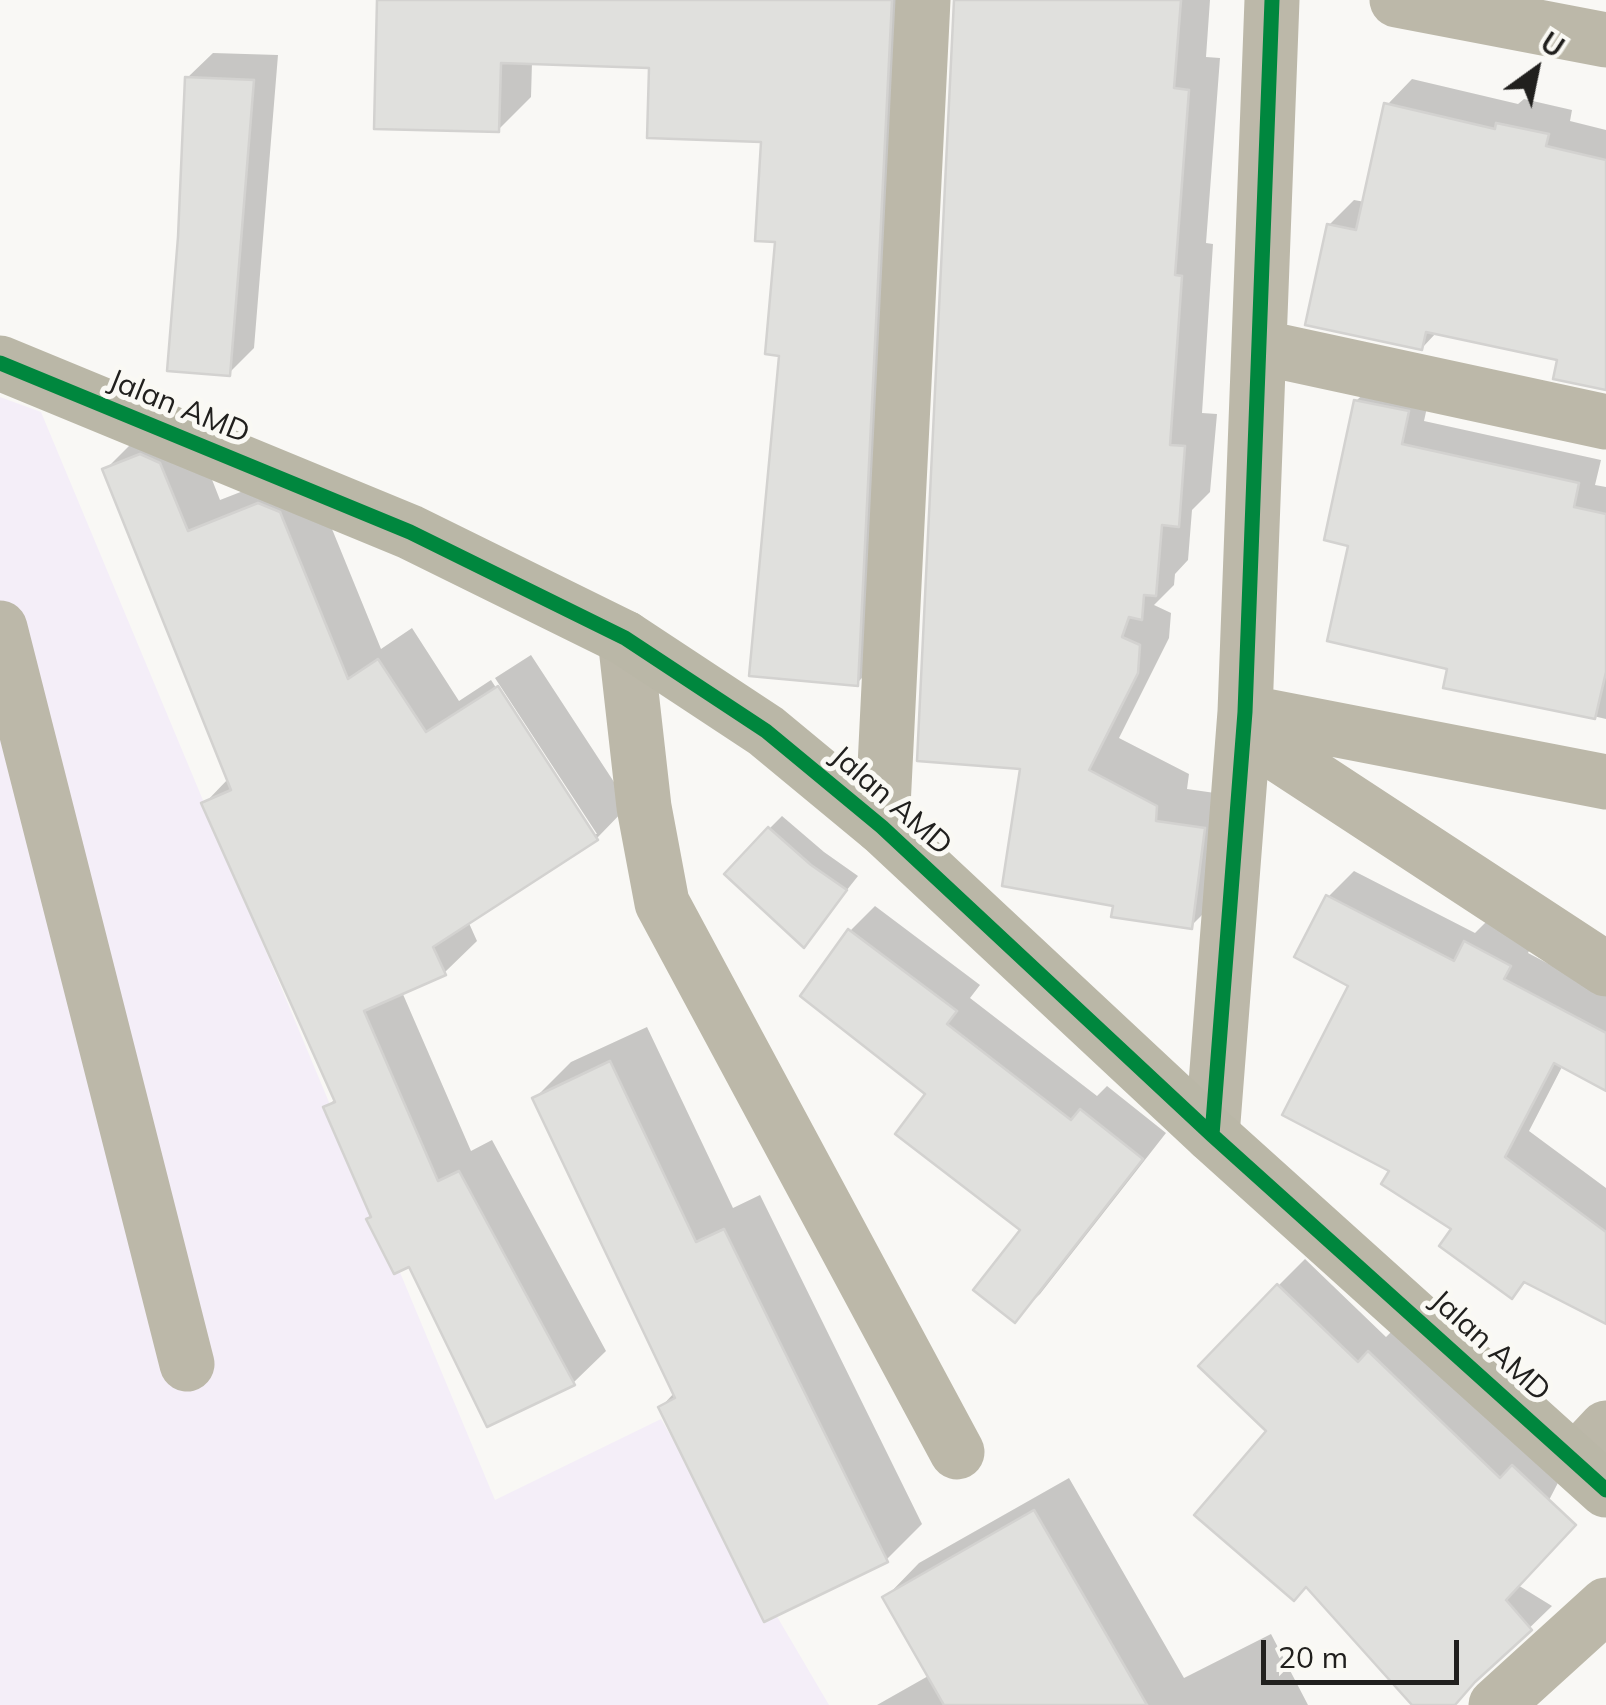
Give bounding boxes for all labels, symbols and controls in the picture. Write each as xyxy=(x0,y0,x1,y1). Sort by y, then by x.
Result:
north arrow xyxy=(1486,20,1586,120)
text: U xyxy=(1534,24,1571,65)
street label: Jalan AMD xyxy=(103,362,255,452)
street label: Jalan AMD xyxy=(823,739,959,863)
street label: Jalan AMD xyxy=(1423,1283,1557,1409)
scale bar xyxy=(1266,1620,1464,1682)
text: 20 m xyxy=(1278,1638,1348,1676)

